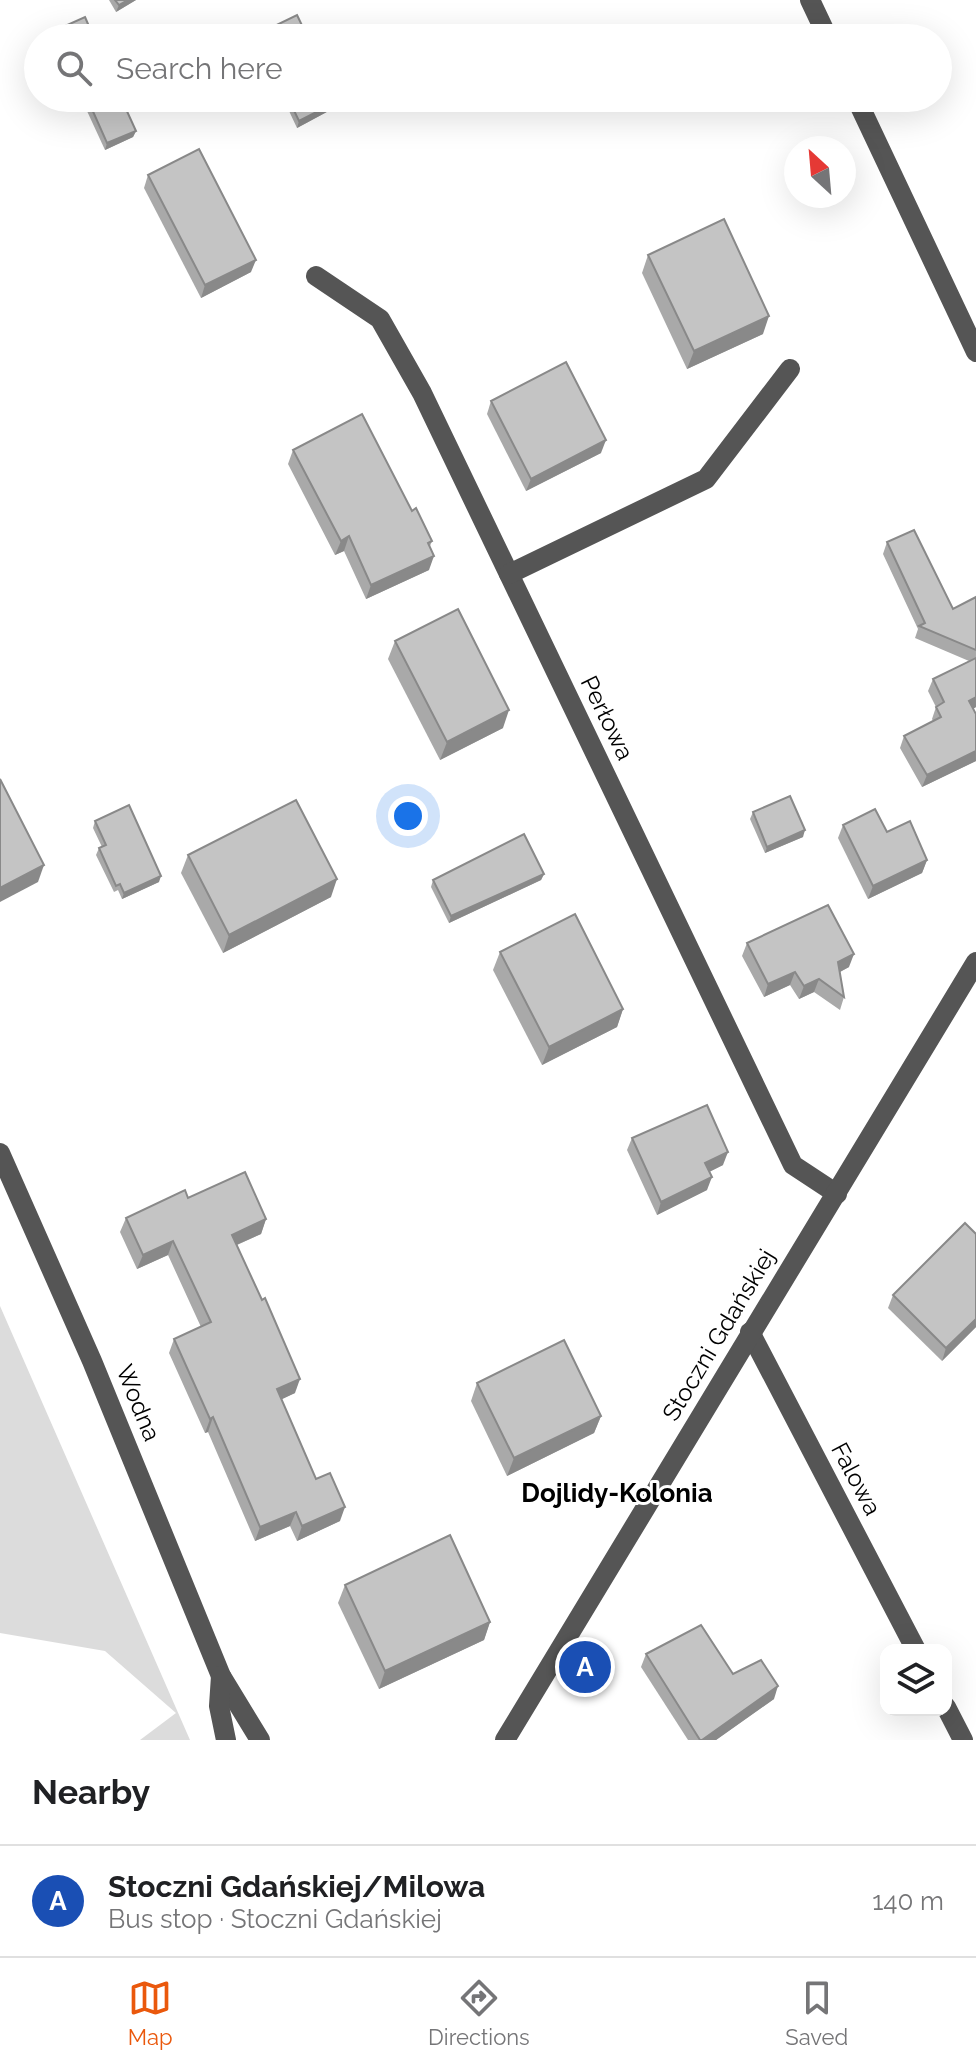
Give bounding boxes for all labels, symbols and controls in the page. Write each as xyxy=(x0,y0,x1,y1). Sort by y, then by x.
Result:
search box xyxy=(24,24,952,112)
icon: search xyxy=(52,46,96,90)
text: Search here xyxy=(116,51,283,86)
north arrow xyxy=(784,136,856,208)
street label: Perłowa xyxy=(575,671,640,765)
your location xyxy=(388,796,428,836)
street label: Stoczni Gdańskiej xyxy=(656,1244,781,1426)
street label: Wodna xyxy=(110,1360,167,1445)
street label: Falowa xyxy=(825,1437,888,1520)
district label: Dojlidy-Kolonia xyxy=(521,1478,713,1508)
pin: A xyxy=(559,1637,611,1697)
map controls xyxy=(880,1644,952,1716)
button: layers xyxy=(880,1644,952,1716)
text: Nearby xyxy=(32,1772,150,1812)
text: Stoczni Gdańskiej/Milowa xyxy=(108,1869,485,1904)
text: A xyxy=(49,1886,67,1916)
text: 140 m xyxy=(872,1886,944,1916)
text: Bus stop · Stoczni Gdańskiej xyxy=(108,1904,442,1934)
tab: Map xyxy=(128,1976,173,2050)
tab: Directions xyxy=(428,1976,530,2050)
tab: Saved xyxy=(785,1976,848,2050)

